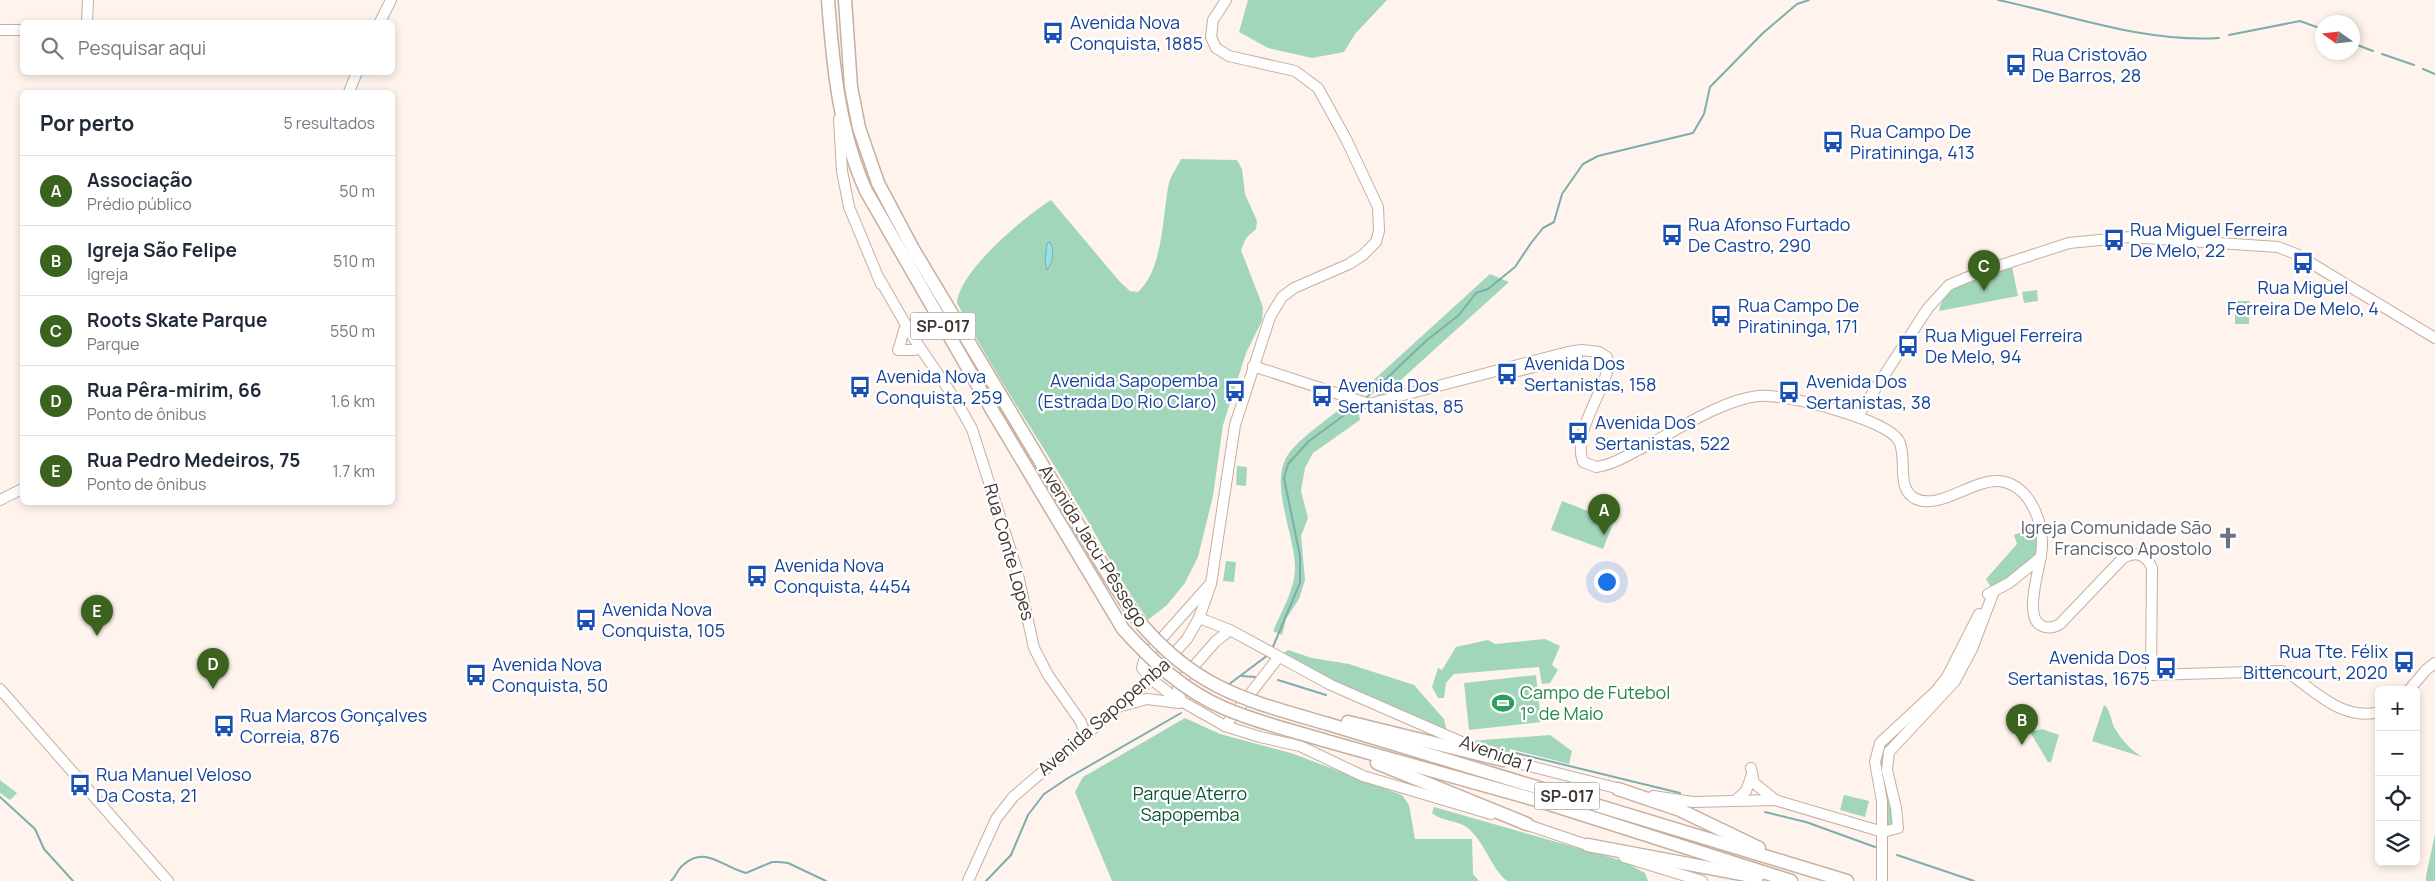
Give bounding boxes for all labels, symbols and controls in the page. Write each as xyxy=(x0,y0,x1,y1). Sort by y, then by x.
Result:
place label: Avenida Nova Conquista, 1885 xyxy=(1070,10,1203,55)
north arrow xyxy=(2315,15,2360,60)
search box xyxy=(20,20,395,75)
bus stop icon: Avenida Nova Conquista, 1885 xyxy=(1040,20,1066,46)
icon: search xyxy=(38,34,66,62)
text: Pesquisar aqui xyxy=(78,35,206,61)
place label: Rua Cristovão De Barros, 28 xyxy=(2032,42,2147,87)
bus stop icon: Rua Cristovão De Barros, 28 xyxy=(2003,52,2029,78)
text: Por perto xyxy=(40,109,134,137)
text: 5 resultados xyxy=(283,112,375,134)
place label: Rua Campo De Piratininga, 413 xyxy=(1850,119,1975,164)
bus stop icon: Rua Campo De Piratininga, 413 xyxy=(1820,129,1846,155)
text: Associação xyxy=(87,167,192,193)
text: A xyxy=(51,180,61,202)
text: 50 m xyxy=(339,180,375,202)
text: Prédio público xyxy=(87,193,192,215)
place label: Rua Afonso Furtado De Castro, 290 xyxy=(1688,212,1850,257)
place label: Rua Miguel Ferreira De Melo, 22 xyxy=(2130,217,2288,262)
bus stop icon: Rua Afonso Furtado De Castro, 290 xyxy=(1659,222,1685,248)
bus stop icon: Rua Miguel Ferreira De Melo, 22 xyxy=(2101,227,2127,253)
text: Igreja São Felipe xyxy=(87,237,237,263)
text: B xyxy=(51,250,61,272)
text: 510 m xyxy=(333,250,375,272)
pin: C xyxy=(1968,250,2000,291)
bus stop icon: Rua Miguel Ferreira De Melo, 4 xyxy=(2290,250,2316,276)
text: Igreja xyxy=(87,263,128,285)
place label: Rua Miguel Ferreira De Melo, 4 xyxy=(2227,275,2379,320)
place label: Rua Campo De Piratininga, 171 xyxy=(1738,293,1859,338)
bus stop icon: Rua Campo De Piratininga, 171 xyxy=(1708,303,1734,329)
text: Roots Skate Parque xyxy=(87,307,267,333)
road number: SP-017 xyxy=(910,312,976,340)
text: C xyxy=(50,320,62,342)
text: 550 m xyxy=(330,320,375,342)
place label: Rua Miguel Ferreira De Melo, 94 xyxy=(1925,323,2083,368)
text: Parque xyxy=(87,333,139,355)
bus stop icon: Rua Miguel Ferreira De Melo, 94 xyxy=(1895,333,1921,359)
place label: Avenida Dos Sertanistas, 158 xyxy=(1524,351,1657,396)
bus stop icon: Avenida Dos Sertanistas, 158 xyxy=(1494,361,1520,387)
place label: Avenida Nova Conquista, 259 xyxy=(876,364,1003,409)
place label: Avenida Sapopemba (Estrada Do Rio Claro) xyxy=(1036,368,1218,413)
place label: Avenida Dos Sertanistas, 38 xyxy=(1806,369,1931,414)
place label: Avenida Dos Sertanistas, 85 xyxy=(1338,373,1464,418)
bus stop icon: Avenida Nova Conquista, 259 xyxy=(847,374,873,400)
text: Rua Pêra-mirim, 66 xyxy=(87,377,262,403)
bus stop icon: Avenida Sapopemba (Estrada Do Rio Claro) xyxy=(1222,378,1248,404)
bus stop icon: Avenida Dos Sertanistas, 38 xyxy=(1776,379,1802,405)
bus stop icon: Avenida Dos Sertanistas, 85 xyxy=(1309,383,1335,409)
text: D xyxy=(50,390,62,412)
text: 1.6 km xyxy=(331,390,375,412)
text: Ponto de ônibus xyxy=(87,403,206,425)
place label: Avenida Dos Sertanistas, 522 xyxy=(1595,410,1730,455)
bus stop icon: Avenida Dos Sertanistas, 522 xyxy=(1565,420,1591,446)
text: Rua Pedro Medeiros, 75 xyxy=(87,447,300,473)
text: E xyxy=(51,460,61,482)
text: 1.7 km xyxy=(333,460,375,482)
street label: Avenida Jacu-Pêssego xyxy=(1034,460,1154,631)
text: Ponto de ônibus xyxy=(87,473,206,495)
street label: Rua Conte Lopes xyxy=(979,481,1041,623)
pin: A xyxy=(1588,494,1620,535)
place label: Igreja Comunidade São Francisco Apostolo xyxy=(2021,515,2212,560)
church icon: Igreja Comunidade São Francisco Apostolo xyxy=(2215,525,2241,551)
place label: Avenida Nova Conquista, 4454 xyxy=(774,553,911,598)
bus stop icon: Avenida Nova Conquista, 4454 xyxy=(744,563,770,589)
your location xyxy=(1594,569,1620,595)
pin: E xyxy=(81,595,113,636)
place label: Avenida Nova Conquista, 105 xyxy=(602,597,725,642)
bus stop icon: Avenida Nova Conquista, 105 xyxy=(573,607,599,633)
place label: Rua Tte. Félix Bittencourt, 2020 xyxy=(2243,639,2389,684)
place label: Avenida Dos Sertanistas, 1675 xyxy=(2008,645,2150,690)
pin: D xyxy=(197,648,229,689)
bus stop icon: Rua Tte. Félix Bittencourt, 2020 xyxy=(2391,649,2417,675)
place label: Avenida Nova Conquista, 50 xyxy=(492,652,608,697)
street label: Avenida Sapopemba xyxy=(1032,652,1175,780)
bus stop icon: Avenida Dos Sertanistas, 1675 xyxy=(2153,655,2179,681)
bus stop icon: Avenida Nova Conquista, 50 xyxy=(463,662,489,688)
place label: Campo de Futebol 1° de Maio xyxy=(1520,680,1670,725)
map controls xyxy=(2375,686,2420,866)
button: + xyxy=(2375,686,2420,731)
sports icon: Campo de Futebol 1° de Maio xyxy=(1490,690,1516,716)
place label: Rua Marcos Gonçalves Correia, 876 xyxy=(240,703,427,748)
pin: B xyxy=(2006,704,2038,745)
bus stop icon: Rua Marcos Gonçalves Correia, 876 xyxy=(211,713,237,739)
street label: Avenida 1 xyxy=(1457,729,1536,777)
button: − xyxy=(2375,731,2420,776)
place label: Rua Manuel Veloso Da Costa, 21 xyxy=(96,762,252,807)
bus stop icon: Rua Manuel Veloso Da Costa, 21 xyxy=(67,772,93,798)
button: locate xyxy=(2375,776,2420,821)
park label: Parque Aterro Sapopemba xyxy=(1133,781,1247,826)
road number: SP-017 xyxy=(1534,782,1600,809)
button: layers xyxy=(2375,821,2420,866)

